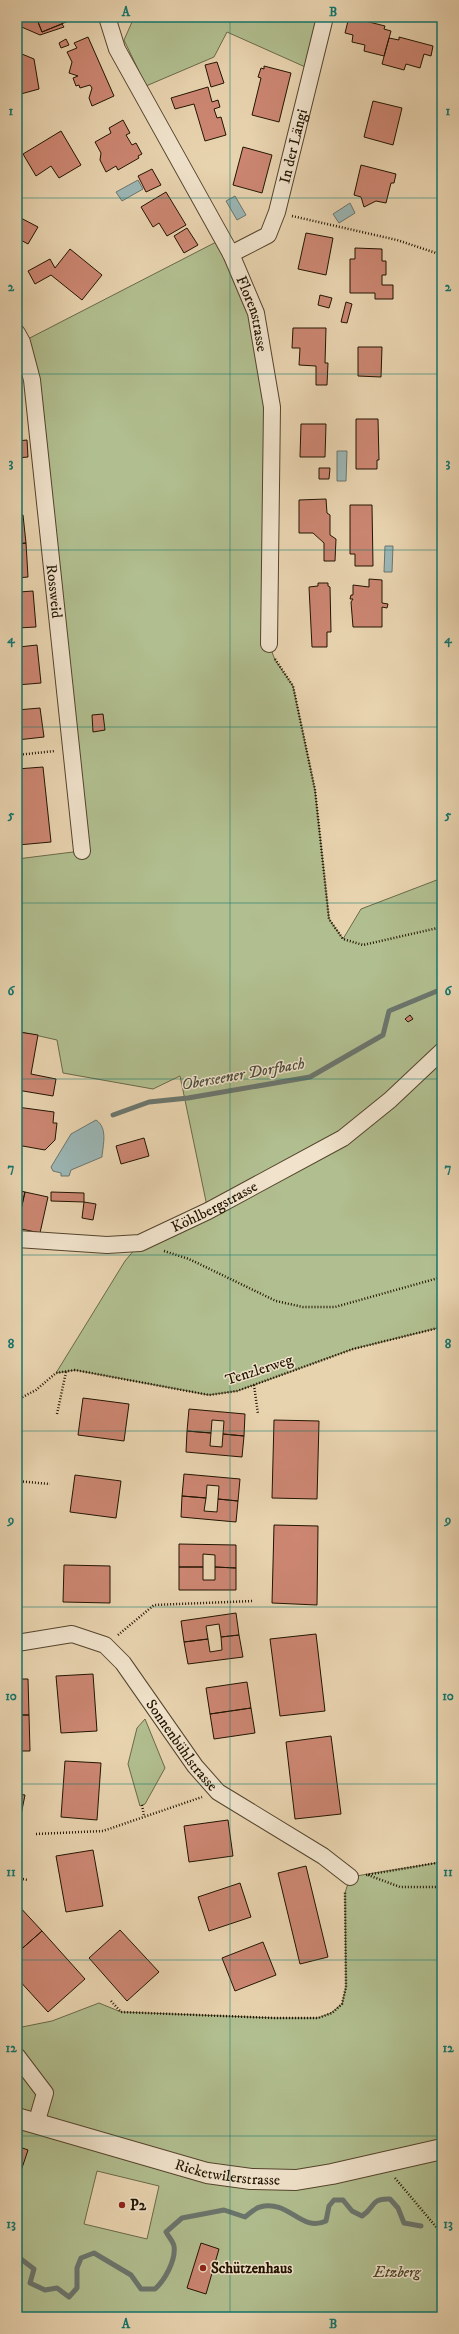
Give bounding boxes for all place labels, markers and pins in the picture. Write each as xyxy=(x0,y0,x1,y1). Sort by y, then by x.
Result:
place label: P2 xyxy=(130,2196,147,2215)
marker: P2 xyxy=(117,2200,127,2210)
place label: Schützenhaus xyxy=(211,2259,292,2278)
marker: Schützenhaus xyxy=(198,2263,208,2273)

